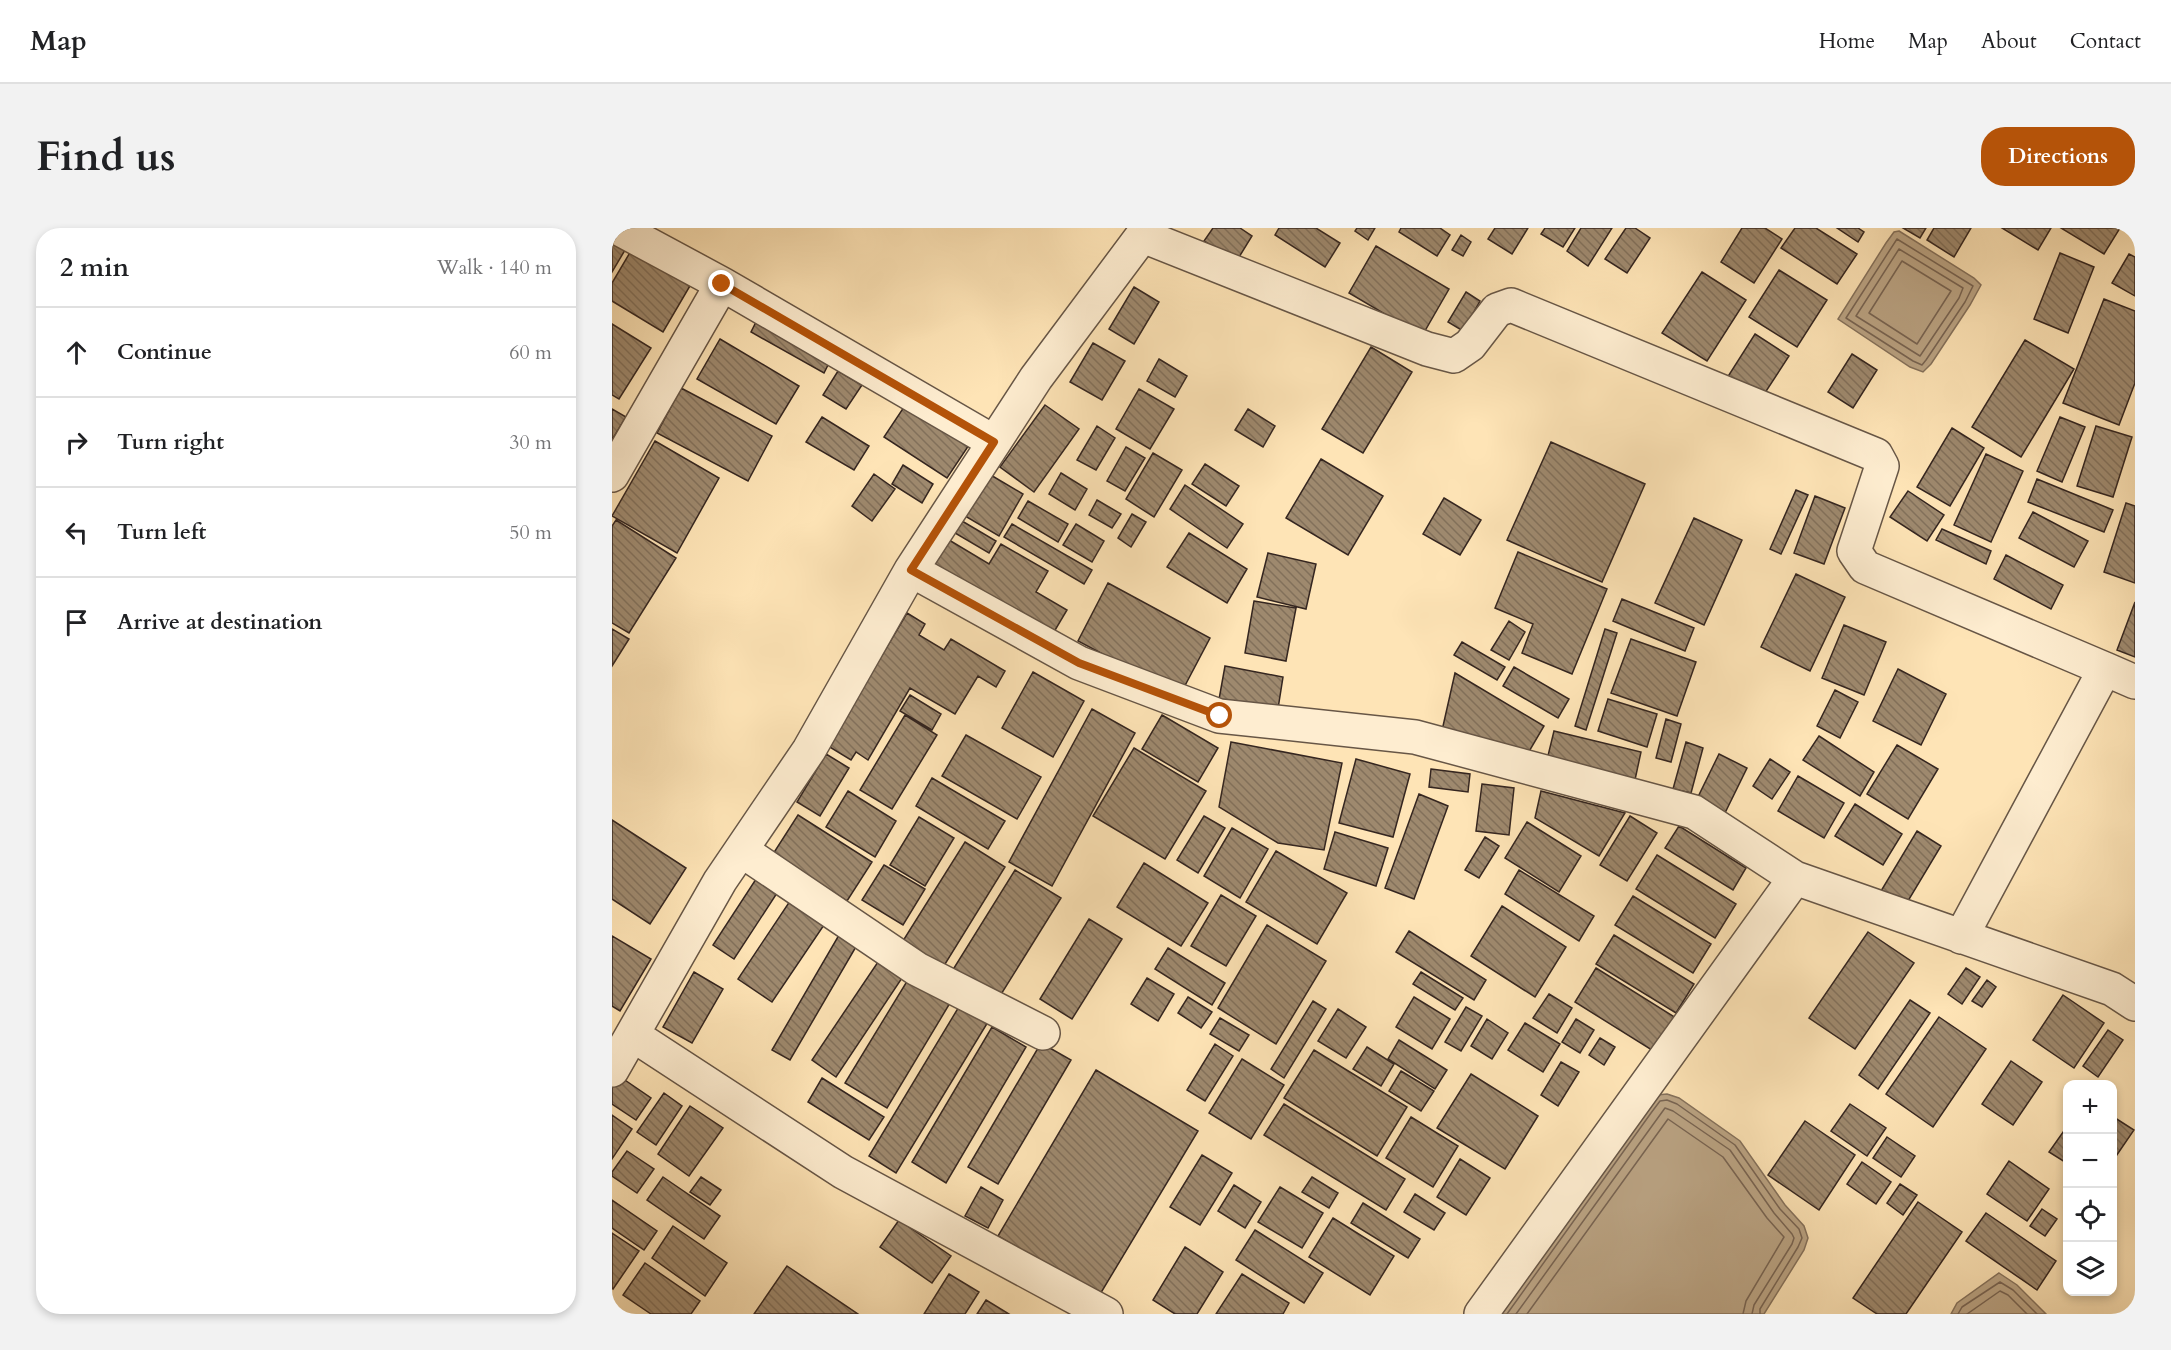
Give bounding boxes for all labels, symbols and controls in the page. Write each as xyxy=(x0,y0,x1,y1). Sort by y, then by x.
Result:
text: Map xyxy=(30,22,87,60)
text: Home xyxy=(1819,27,1875,56)
text: Map xyxy=(1908,27,1948,56)
text: About xyxy=(1981,27,2037,56)
text: Contact xyxy=(2070,27,2141,56)
button: Directions xyxy=(1981,127,2135,186)
text: Find us xyxy=(36,128,176,185)
text: 2 min xyxy=(60,250,129,285)
text: Walk · 140 m xyxy=(437,254,552,281)
route end xyxy=(708,270,734,296)
icon: ahead xyxy=(60,336,93,369)
text: Continue xyxy=(117,337,212,367)
text: 60 m xyxy=(509,339,552,366)
icon: right xyxy=(60,426,93,459)
text: Turn right xyxy=(117,427,224,457)
text: 30 m xyxy=(509,429,552,456)
icon: left xyxy=(60,516,93,549)
text: Turn left xyxy=(117,517,206,547)
text: 50 m xyxy=(509,519,552,546)
icon: arrive xyxy=(60,606,93,639)
text: Arrive at destination xyxy=(117,607,322,637)
route start xyxy=(1206,702,1232,728)
map controls xyxy=(2063,1080,2117,1296)
button: + xyxy=(2063,1080,2117,1134)
button: − xyxy=(2063,1134,2117,1188)
button: locate xyxy=(2063,1188,2117,1242)
button: layers xyxy=(2063,1242,2117,1296)

